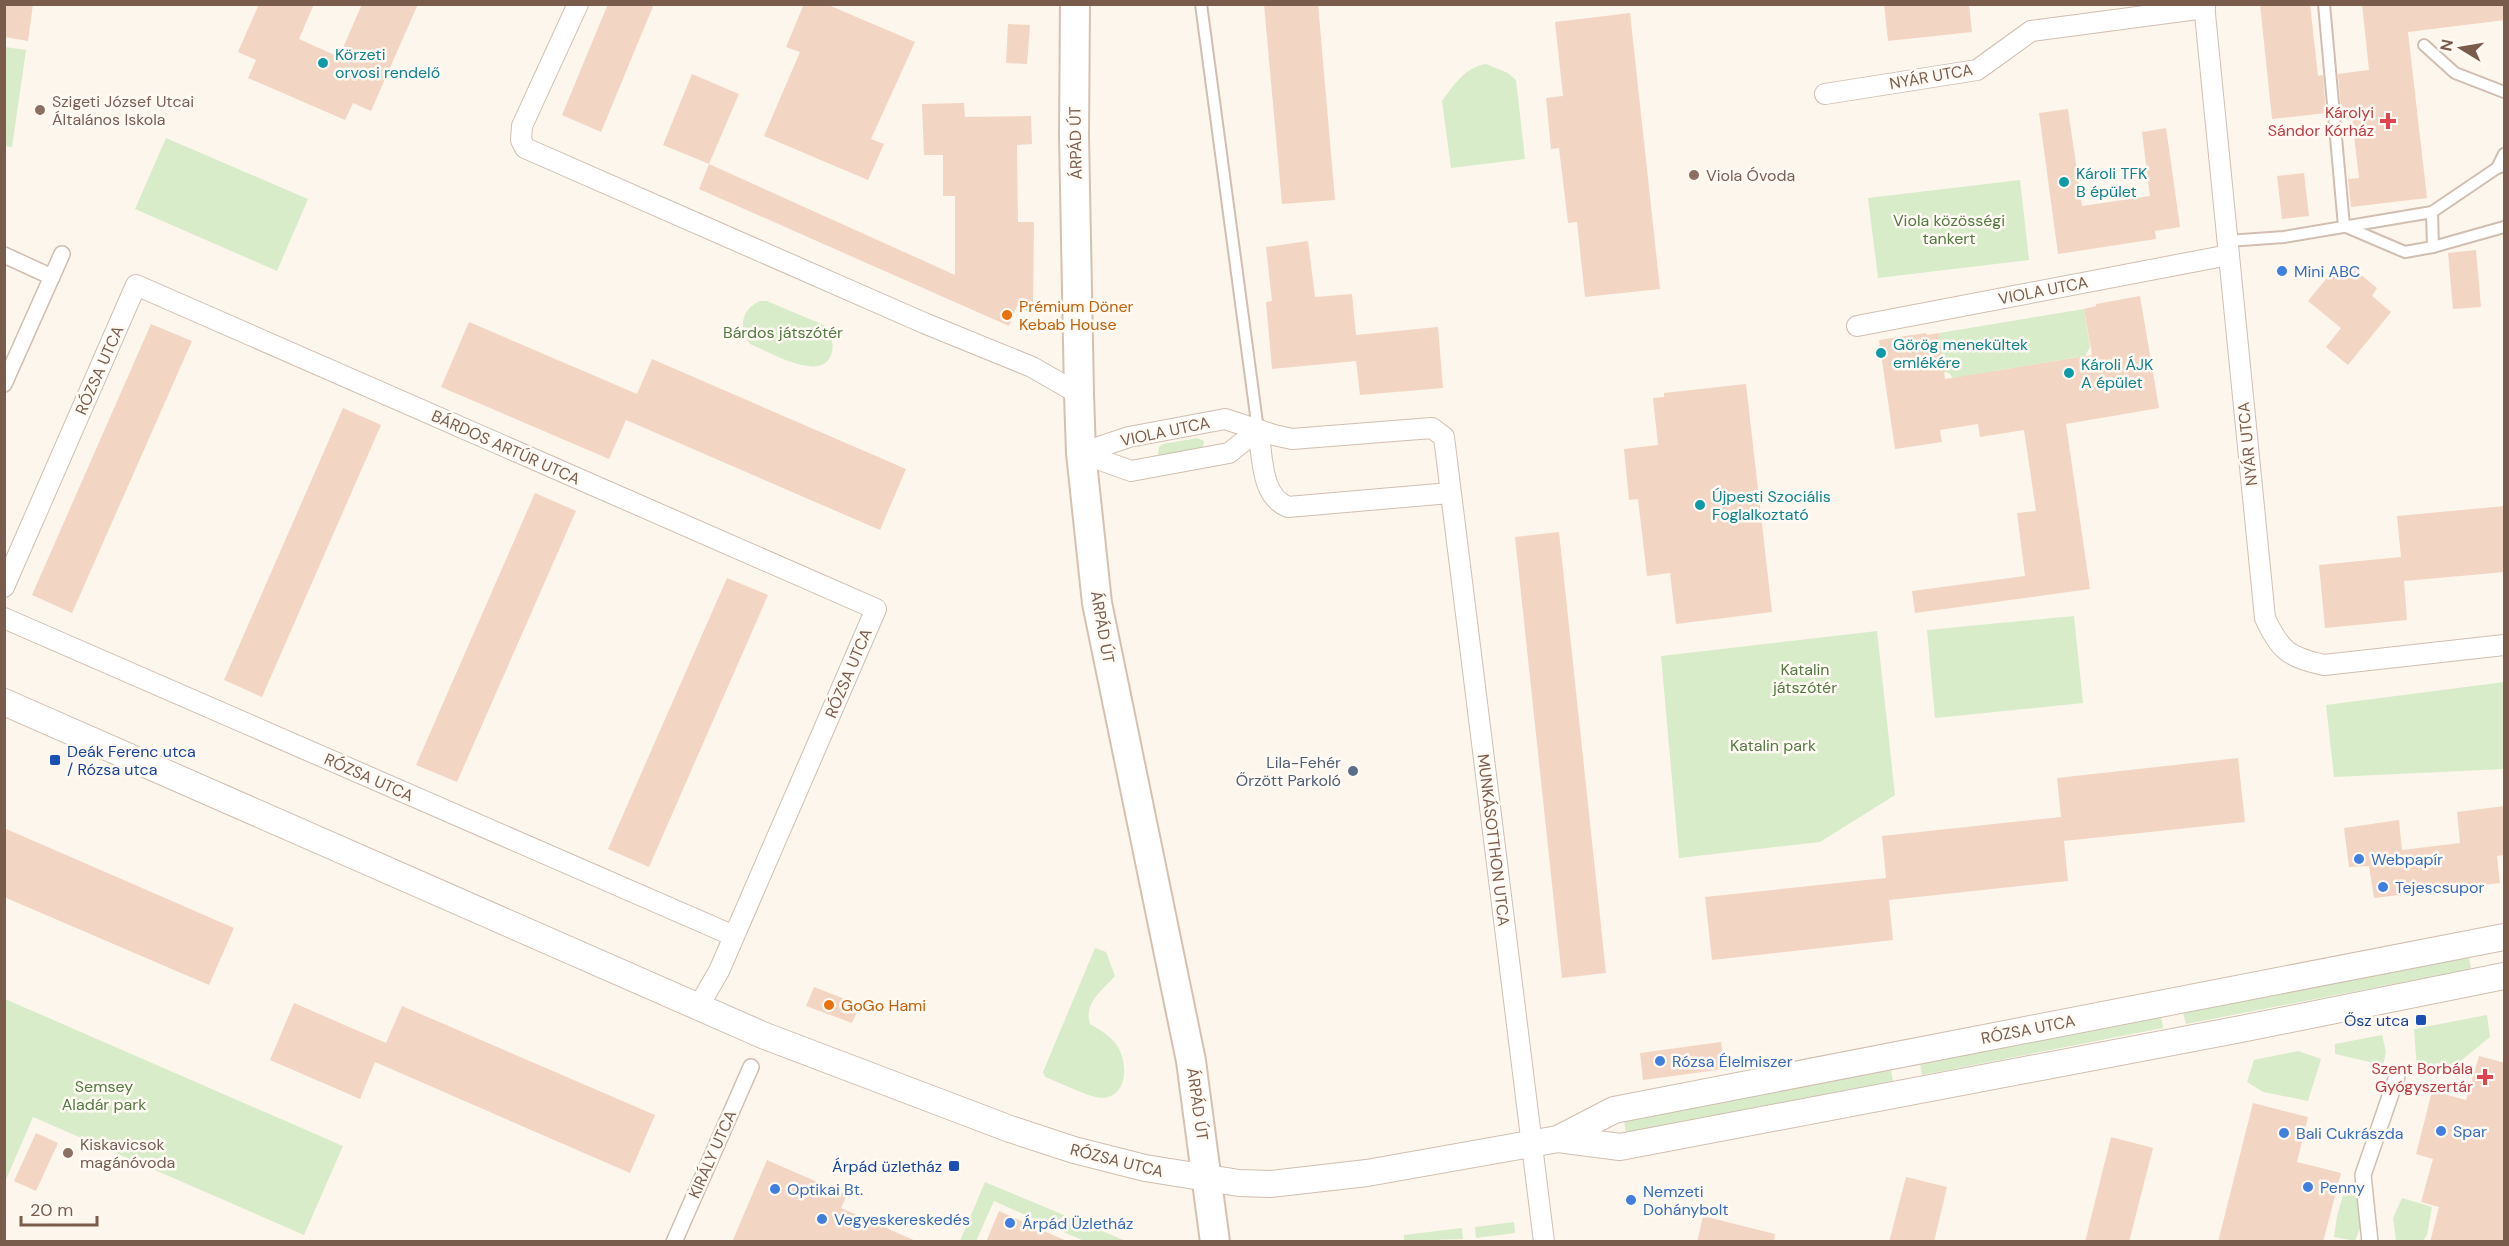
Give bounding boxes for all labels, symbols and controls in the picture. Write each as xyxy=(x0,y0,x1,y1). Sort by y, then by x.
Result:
north arrow xyxy=(2431,18,2491,78)
text: N xyxy=(2435,38,2458,53)
place label: Körzeti orvosi rendelő xyxy=(335,44,440,83)
marker: Körzeti orvosi rendelő xyxy=(316,56,330,70)
street label: NYÁR UTCA xyxy=(1888,59,1975,94)
place label: Szigeti József Utcai Általános Iskola xyxy=(52,91,194,130)
place label: Károlyi Sándor Kórház xyxy=(2268,102,2374,141)
marker: Szigeti József Utcai Általános Iskola xyxy=(33,103,47,117)
street label: ÁRPÁD ÚT xyxy=(1064,106,1087,180)
marker: Károlyi Sándor Kórház xyxy=(2379,112,2397,130)
place label: Károli TFK B épület xyxy=(2076,163,2147,202)
place label: Viola Óvoda xyxy=(1706,165,1795,186)
marker: Viola Óvoda xyxy=(1687,168,1701,182)
marker: Károli TFK B épület xyxy=(2057,175,2071,189)
park label: Viola közösségi tankert xyxy=(1893,210,2005,249)
place label: Mini ABC xyxy=(2294,261,2360,282)
marker: Mini ABC xyxy=(2275,264,2289,278)
street label: VIOLA UTCA xyxy=(1996,271,2090,309)
place label: Prémium Döner Kebab House xyxy=(1019,296,1134,335)
marker: Prémium Döner Kebab House xyxy=(1000,308,1014,322)
street label: RÓZSA UTCA xyxy=(70,322,129,418)
park label: Bárdos játszótér xyxy=(723,322,843,343)
place label: Görög menekültek emlékére xyxy=(1893,334,2028,373)
marker: Görög menekültek emlékére xyxy=(1874,346,1888,360)
place label: Károli ÁJK A épület xyxy=(2081,354,2153,393)
marker: Károli ÁJK A épület xyxy=(2062,366,2076,380)
street label: NYÁR UTCA xyxy=(2233,401,2262,487)
street label: BÁRDOS ARTÚR UTCA xyxy=(428,405,584,490)
street label: VIOLA UTCA xyxy=(1118,412,1212,451)
place label: Újpesti Szociális Foglalkoztató xyxy=(1712,486,1831,525)
marker: Újpesti Szociális Foglalkoztató xyxy=(1693,498,1707,512)
street label: ÁRPÁD ÚT xyxy=(1086,589,1119,665)
street label: RÓZSA UTCA xyxy=(820,625,877,721)
park label: Katalin játszótér xyxy=(1772,659,1837,698)
park label: Katalin park xyxy=(1730,735,1816,756)
place label: Deák Ferenc utca / Rózsa utca xyxy=(67,741,196,780)
street label: RÓZSA UTCA xyxy=(321,748,417,807)
place label: Lila-Fehér Őrzött Parkoló xyxy=(1236,752,1341,791)
marker: Deák Ferenc utca / Rózsa utca xyxy=(48,753,62,767)
street label: MUNKÁSOTTHON UTCA xyxy=(1473,753,1515,928)
marker: Lila-Fehér Őrzött Parkoló xyxy=(1346,764,1360,778)
place label: Webpapír xyxy=(2371,849,2443,870)
marker: Webpapír xyxy=(2352,852,2366,866)
place label: Tejescsupor xyxy=(2395,877,2484,898)
marker: Tejescsupor xyxy=(2376,880,2390,894)
place label: GoGo Hami xyxy=(841,995,926,1016)
marker: GoGo Hami xyxy=(822,998,836,1012)
street label: RÓZSA UTCA xyxy=(1979,1010,2077,1049)
place label: Ősz utca xyxy=(2344,1010,2409,1031)
marker: Ősz utca xyxy=(2414,1013,2428,1027)
place label: Rózsa Élelmiszer xyxy=(1672,1051,1793,1072)
marker: Rózsa Élelmiszer xyxy=(1653,1054,1667,1068)
place label: Szent Borbála Gyógyszertár xyxy=(2372,1058,2473,1097)
street label: ÁRPÁD ÚT xyxy=(1182,1066,1213,1142)
marker: Szent Borbála Gyógyszertár xyxy=(2478,1070,2492,1084)
park label: Semsey Aladár park xyxy=(62,1076,146,1115)
street label: KIRÁLY UTCA xyxy=(684,1107,741,1202)
place label: Spar xyxy=(2453,1121,2487,1142)
place label: Bali Cukrászda xyxy=(2296,1123,2403,1144)
marker: Spar xyxy=(2434,1124,2448,1138)
marker: Bali Cukrászda xyxy=(2277,1126,2291,1140)
place label: Kiskavicsok magánóvoda xyxy=(80,1134,175,1173)
street label: RÓZSA UTCA xyxy=(1068,1139,1166,1182)
marker: Kiskavicsok magánóvoda xyxy=(61,1146,75,1160)
place label: Árpád üzletház xyxy=(832,1156,942,1177)
marker: Árpád üzletház xyxy=(947,1159,961,1173)
place label: Penny xyxy=(2320,1177,2365,1198)
place label: Optikai Bt. xyxy=(787,1179,863,1200)
marker: Penny xyxy=(2301,1180,2315,1194)
place label: Nemzeti Dohánybolt xyxy=(1643,1181,1729,1220)
marker: Optikai Bt. xyxy=(768,1182,782,1196)
scale bar xyxy=(21,1189,98,1227)
marker: Nemzeti Dohánybolt xyxy=(1624,1193,1638,1207)
text: 20 m xyxy=(30,1198,73,1222)
place label: Vegyeskereskedés xyxy=(834,1209,970,1230)
marker: Vegyeskereskedés xyxy=(815,1212,829,1226)
place label: Árpád Üzletház xyxy=(1022,1213,1133,1234)
marker: Árpád Üzletház xyxy=(1003,1216,1017,1230)

